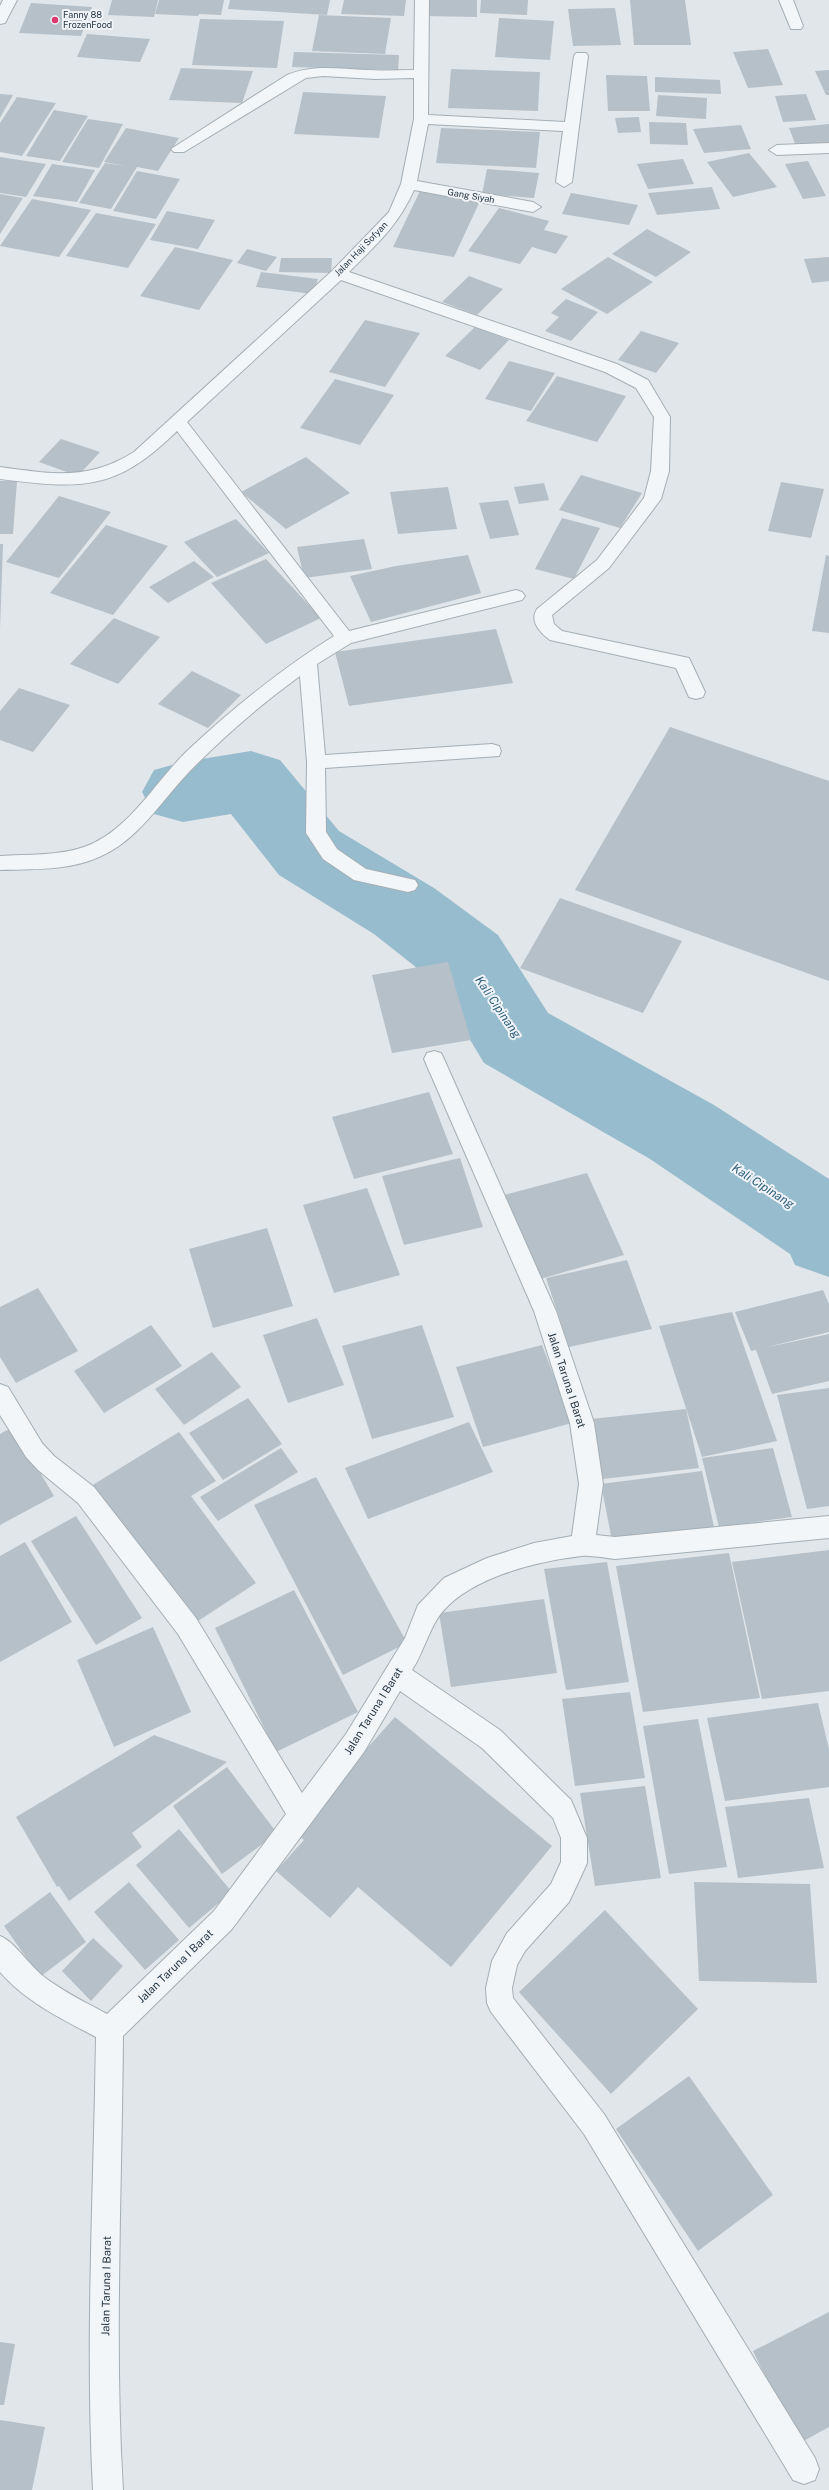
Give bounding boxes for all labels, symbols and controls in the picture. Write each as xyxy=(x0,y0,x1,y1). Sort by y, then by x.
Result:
place label: Fanny 88 FrozenFood xyxy=(63,9,112,30)
marker: Fanny 88 FrozenFood xyxy=(50,15,60,25)
street label: Gang Siyah xyxy=(447,186,496,205)
street label: Jalan Haji Sofyan xyxy=(332,219,389,278)
water label: Kali Cipinang xyxy=(472,973,524,1041)
water label: Kali Cipinang xyxy=(729,1161,797,1212)
street label: Jalan Taruna I Barat xyxy=(546,1331,588,1429)
street label: Jalan Taruna I Barat xyxy=(341,1665,405,1757)
street label: Jalan Taruna I Barat xyxy=(135,1927,215,2005)
street label: Jalan Taruna I Barat xyxy=(99,2236,113,2336)

